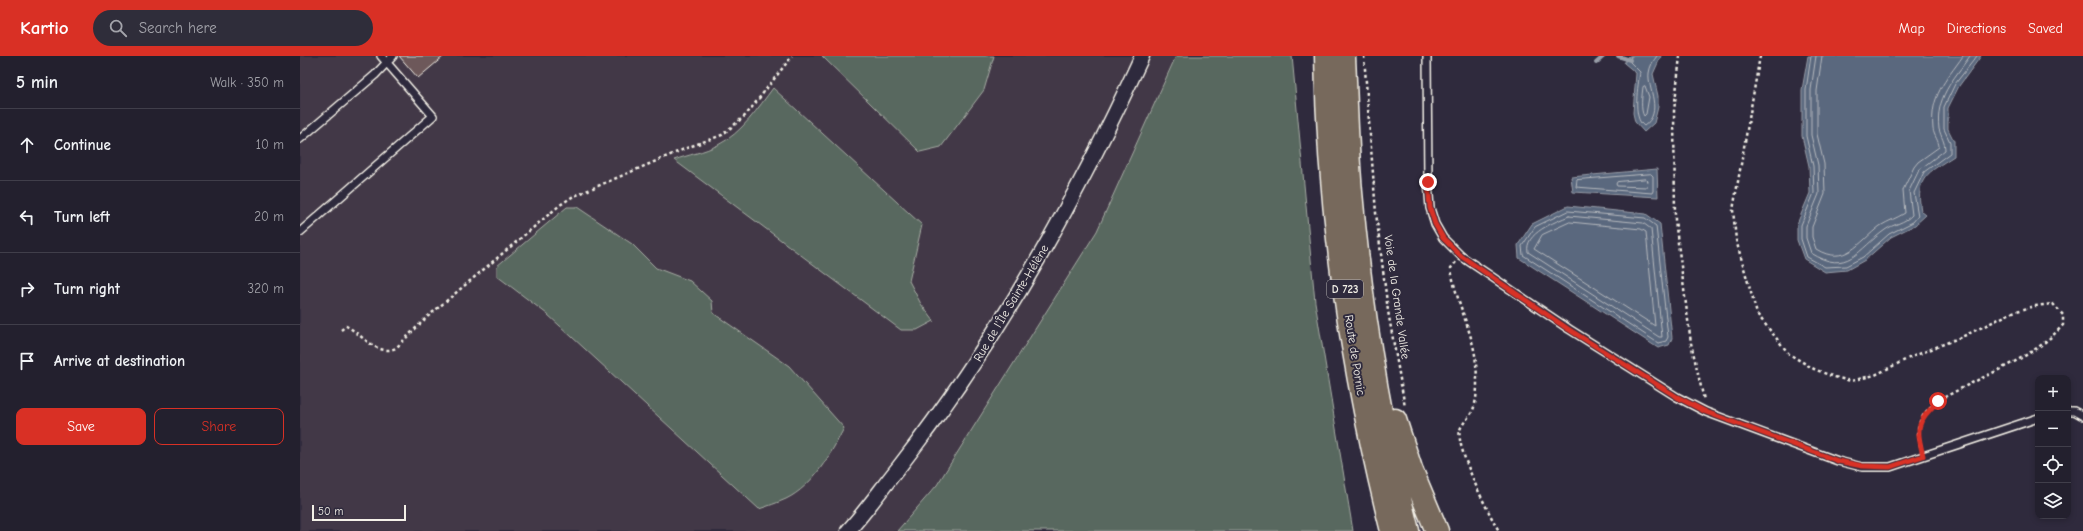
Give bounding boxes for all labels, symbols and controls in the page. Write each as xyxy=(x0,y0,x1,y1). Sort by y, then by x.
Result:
search box xyxy=(93,10,373,46)
text: Kartio xyxy=(20,17,69,39)
icon: search xyxy=(107,17,129,39)
text: Search here xyxy=(139,19,217,37)
text: Map xyxy=(1898,20,1925,37)
text: Directions xyxy=(1947,20,2006,37)
text: Saved xyxy=(2028,20,2063,37)
text: 5 min xyxy=(16,73,58,92)
text: Walk · 350 m xyxy=(210,75,284,90)
icon: ahead xyxy=(16,134,38,156)
text: Continue xyxy=(54,136,111,154)
text: 10 m xyxy=(256,137,284,152)
route end xyxy=(1419,173,1437,191)
icon: left xyxy=(16,206,38,228)
text: Turn left xyxy=(54,208,110,226)
text: 20 m xyxy=(254,209,284,224)
street label: Voie de la Grande Vallée xyxy=(1381,234,1413,360)
street label: Rue de l'Île Sainte-Hélène xyxy=(970,242,1052,364)
icon: right xyxy=(16,278,38,300)
text: Turn right xyxy=(54,280,120,298)
road number: D 723 xyxy=(1327,280,1363,298)
text: 320 m xyxy=(248,281,284,296)
street label: Route de Pornic xyxy=(1342,314,1368,397)
icon: arrive xyxy=(16,350,38,372)
text: Arrive at destination xyxy=(54,352,185,370)
map controls xyxy=(2035,375,2071,519)
button: + xyxy=(2035,375,2071,411)
route start xyxy=(1929,392,1947,410)
button: Save xyxy=(16,408,146,445)
button: Share xyxy=(154,408,284,445)
button: − xyxy=(2035,411,2071,447)
button: locate xyxy=(2035,447,2071,483)
button: layers xyxy=(2035,483,2071,519)
scale bar xyxy=(312,503,406,522)
text: 50 m xyxy=(318,505,343,518)

